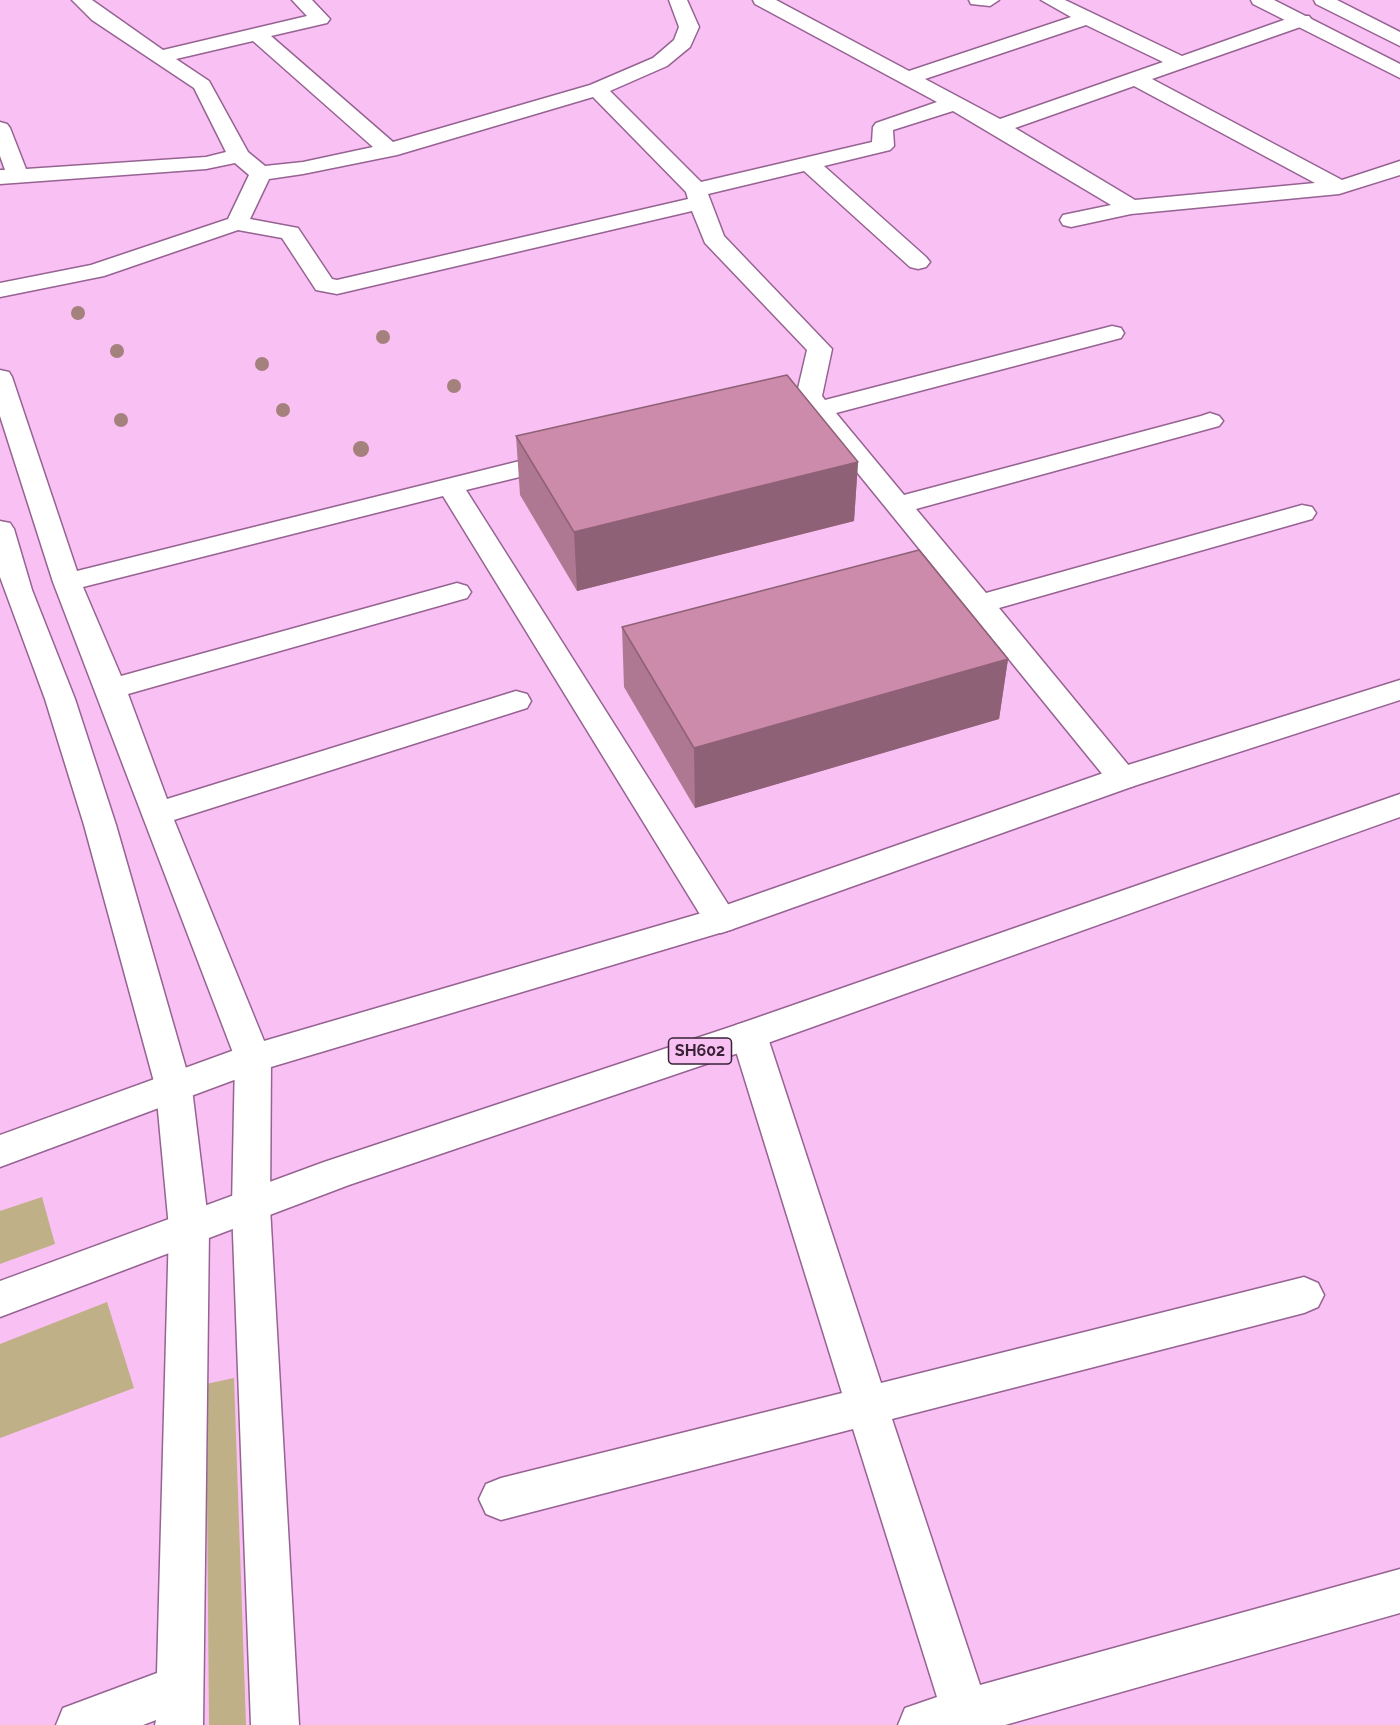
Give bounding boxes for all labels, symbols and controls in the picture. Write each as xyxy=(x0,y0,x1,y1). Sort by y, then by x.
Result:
road number: SH602 xyxy=(668,1038,732,1064)

